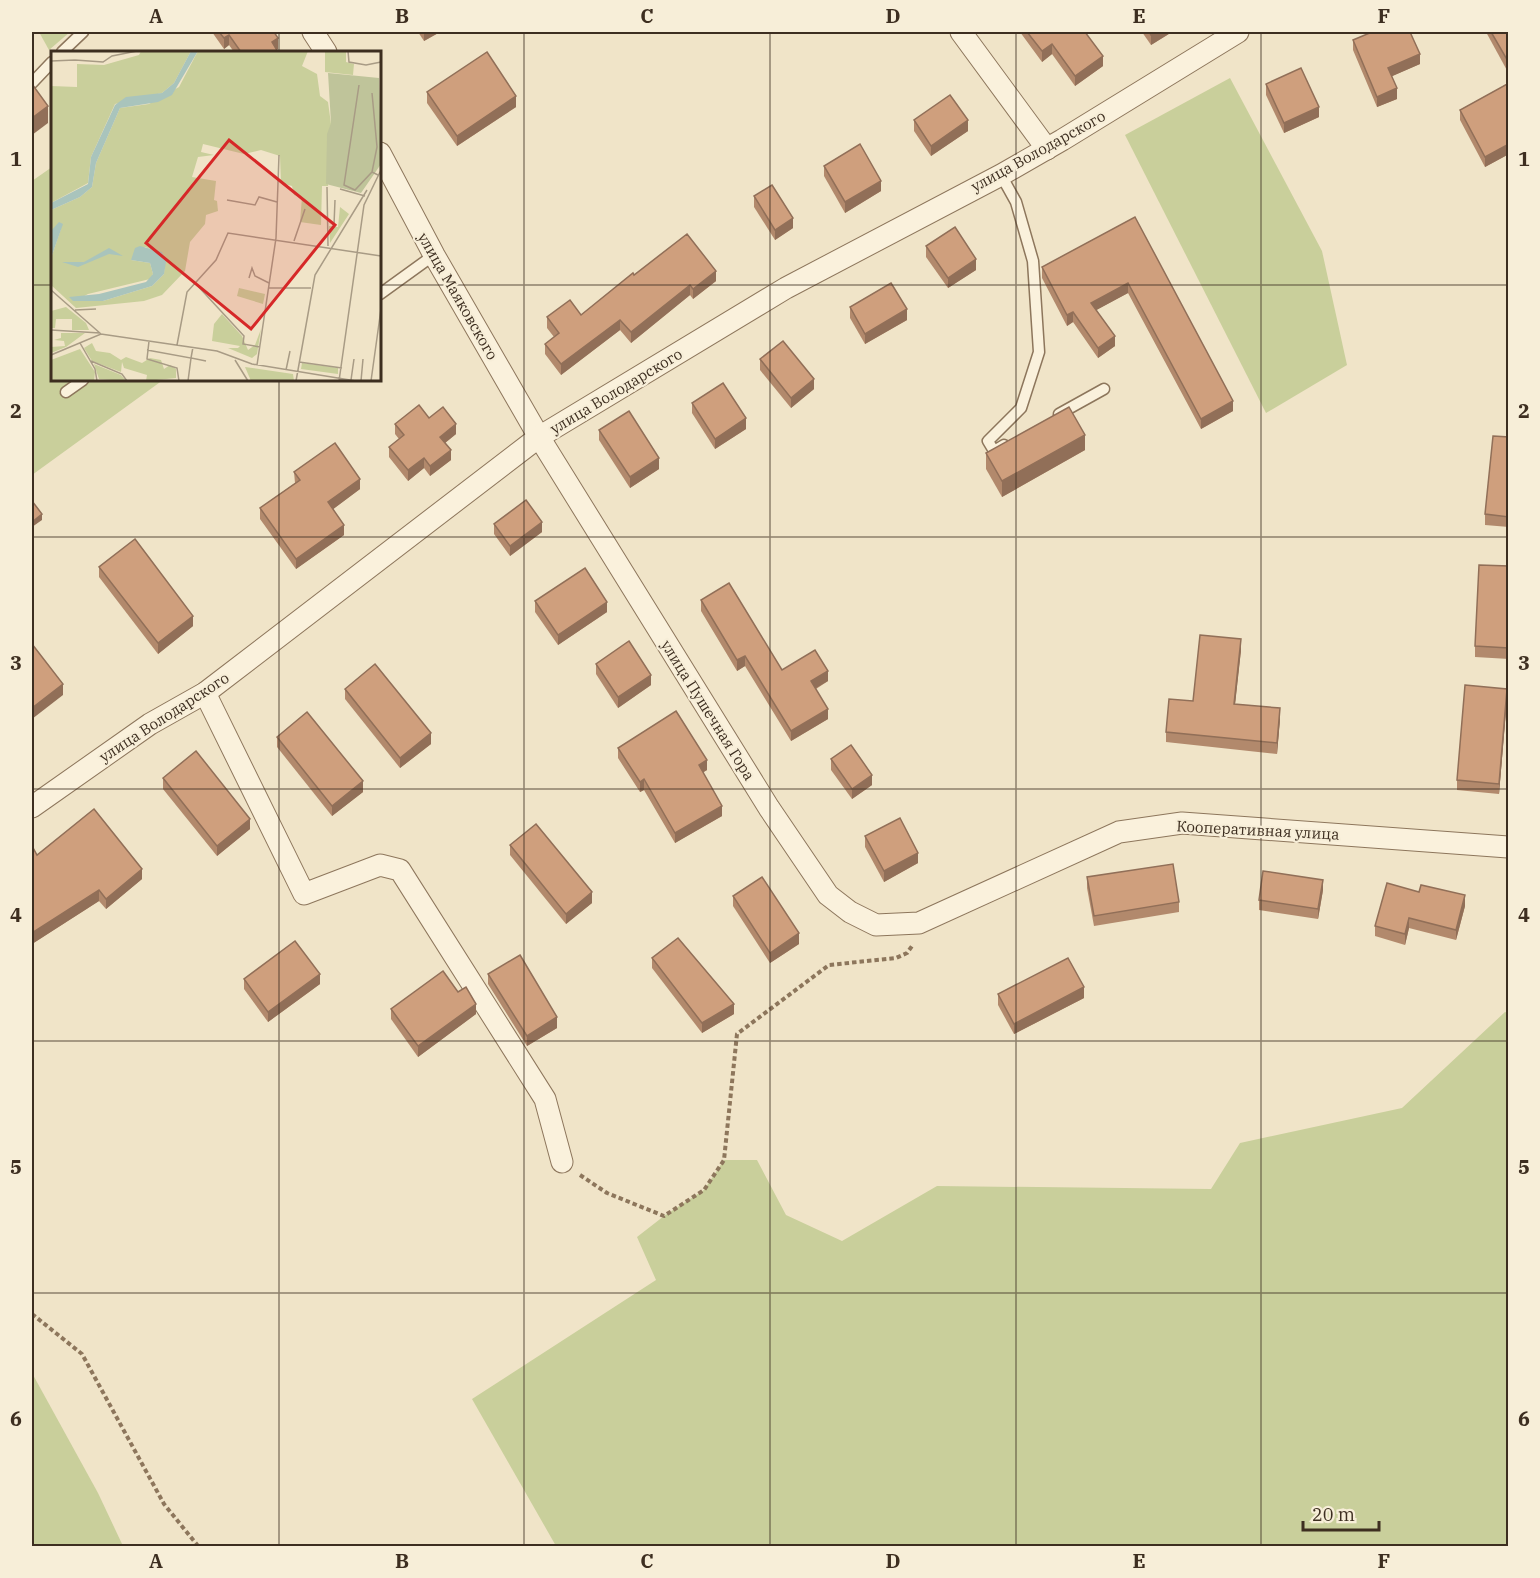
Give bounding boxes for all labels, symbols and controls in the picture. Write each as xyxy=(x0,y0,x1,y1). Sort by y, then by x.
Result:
text: A xyxy=(149,2,163,29)
text: B xyxy=(395,2,409,29)
text: C xyxy=(640,2,654,29)
text: D xyxy=(885,2,901,29)
text: E xyxy=(1132,2,1146,29)
text: F xyxy=(1378,2,1390,29)
inset map xyxy=(51,51,381,381)
street label: улица Володарского xyxy=(967,106,1109,196)
text: 1 xyxy=(10,145,22,172)
text: 1 xyxy=(1518,145,1530,172)
street label: улица Маяковского xyxy=(414,229,502,363)
street label: улица Володарского xyxy=(546,344,686,438)
text: 2 xyxy=(10,397,22,424)
text: 2 xyxy=(1518,397,1530,424)
street label: улица Пушечная Гора xyxy=(657,636,759,784)
text: 3 xyxy=(10,649,22,676)
text: 3 xyxy=(1518,649,1530,676)
street label: улица Володарского xyxy=(96,668,232,766)
street label: Кооперативная улица xyxy=(1176,816,1340,844)
text: 4 xyxy=(10,901,22,928)
text: 4 xyxy=(1518,901,1530,928)
text: 5 xyxy=(10,1153,22,1180)
text: 5 xyxy=(1518,1153,1530,1180)
text: 6 xyxy=(10,1405,22,1432)
text: 6 xyxy=(1518,1405,1530,1432)
scale bar xyxy=(1303,1494,1380,1532)
text: 20 m xyxy=(1312,1503,1355,1526)
text: A xyxy=(149,1547,163,1574)
text: B xyxy=(395,1547,409,1574)
text: C xyxy=(640,1547,654,1574)
text: D xyxy=(885,1547,901,1574)
text: E xyxy=(1132,1547,1146,1574)
text: F xyxy=(1378,1547,1390,1574)

